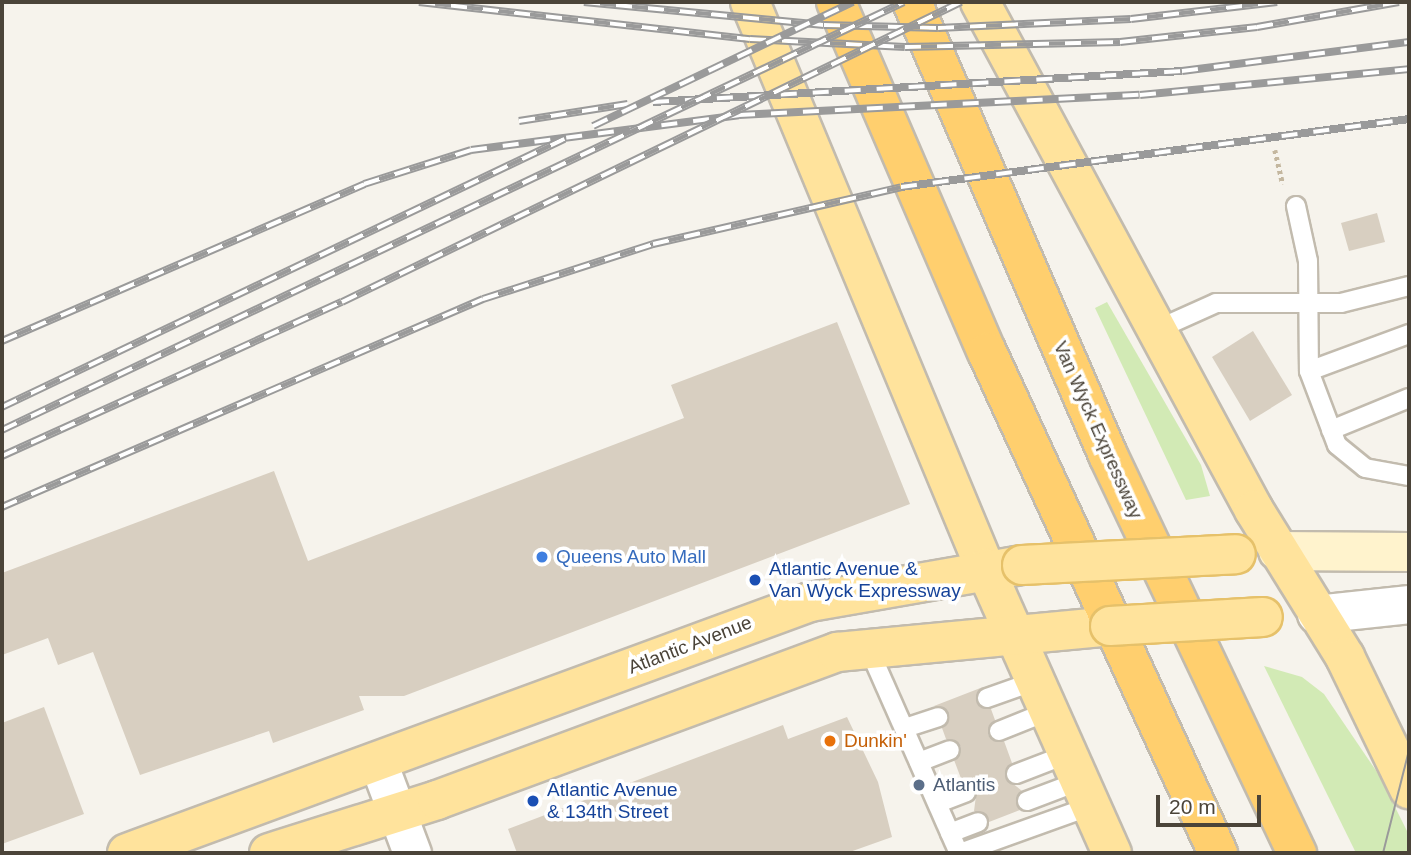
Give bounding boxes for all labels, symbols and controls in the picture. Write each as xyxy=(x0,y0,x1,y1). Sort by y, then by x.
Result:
street label: Van Wyck Expressway xyxy=(1049,338,1147,522)
place label: Queens Auto Mall xyxy=(556,546,707,568)
marker: Queens Auto Mall xyxy=(534,549,550,565)
place label: Atlantic Avenue & Van Wyck Expressway xyxy=(769,558,961,602)
marker: Atlantic Avenue & Van Wyck Expressway xyxy=(747,572,763,588)
street label: Atlantic Avenue xyxy=(624,611,756,679)
place label: Dunkin' xyxy=(844,730,907,752)
marker: Dunkin' xyxy=(822,733,838,749)
place label: Atlantis xyxy=(933,774,995,796)
marker: Atlantis xyxy=(911,777,927,793)
place label: Atlantic Avenue & 134th Street xyxy=(547,779,679,823)
scale bar xyxy=(1159,782,1264,826)
marker: Atlantic Avenue & 134th Street xyxy=(525,793,541,809)
text: 20 m xyxy=(1169,795,1216,818)

